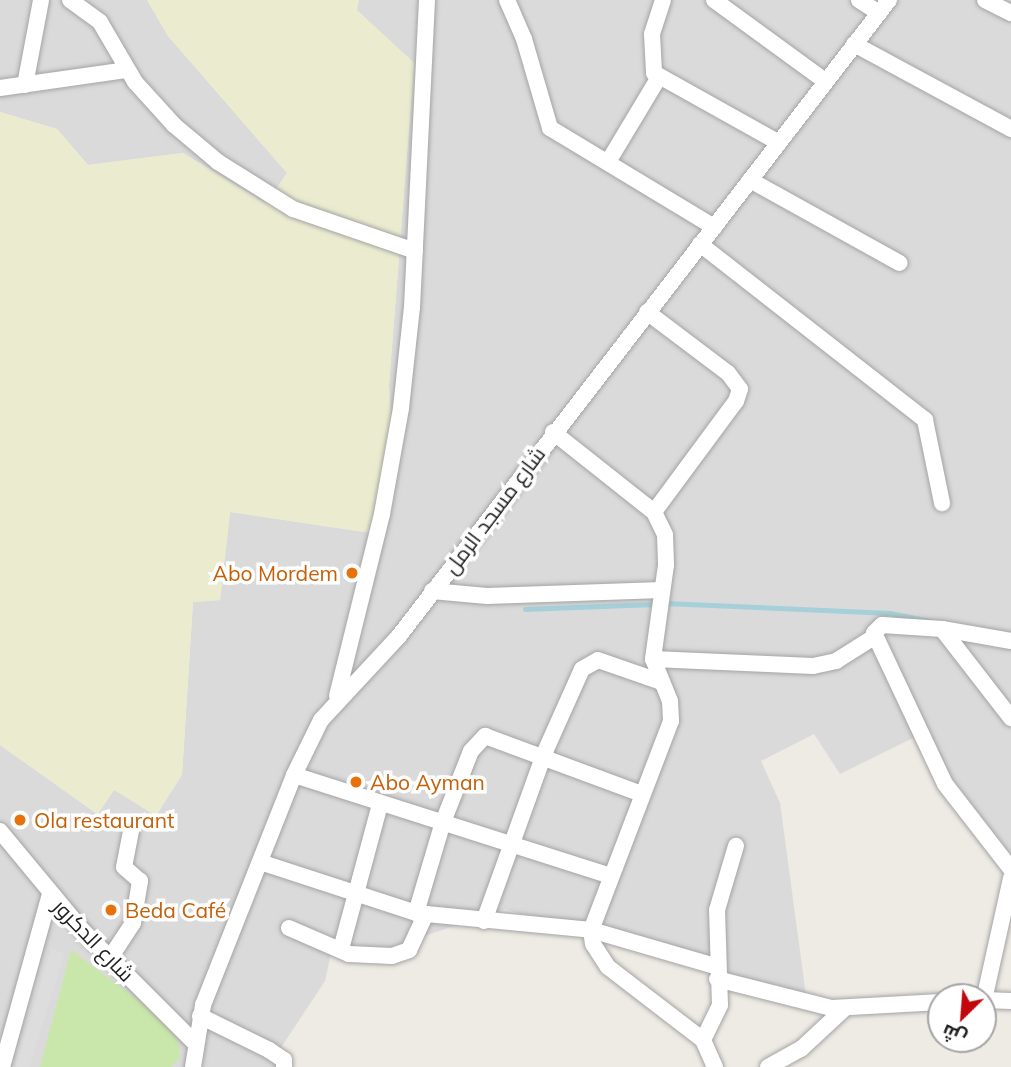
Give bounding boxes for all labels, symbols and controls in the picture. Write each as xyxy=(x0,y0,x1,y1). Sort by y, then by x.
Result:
street label: شارع مسجد الرمل xyxy=(438,441,550,579)
place label: Abo Mordem xyxy=(213,560,338,586)
marker: Abo Mordem xyxy=(344,565,360,581)
place label: Abo Ayman xyxy=(370,769,485,795)
marker: Abo Ayman xyxy=(348,774,364,790)
place label: Ola restaurant xyxy=(34,807,174,833)
marker: Ola restaurant xyxy=(12,812,28,828)
street label: شارع الدكرور xyxy=(48,893,140,987)
place label: Beda Café xyxy=(125,897,226,923)
marker: Beda Café xyxy=(103,902,119,918)
north arrow xyxy=(927,983,997,1053)
text: ش xyxy=(938,1019,970,1051)

